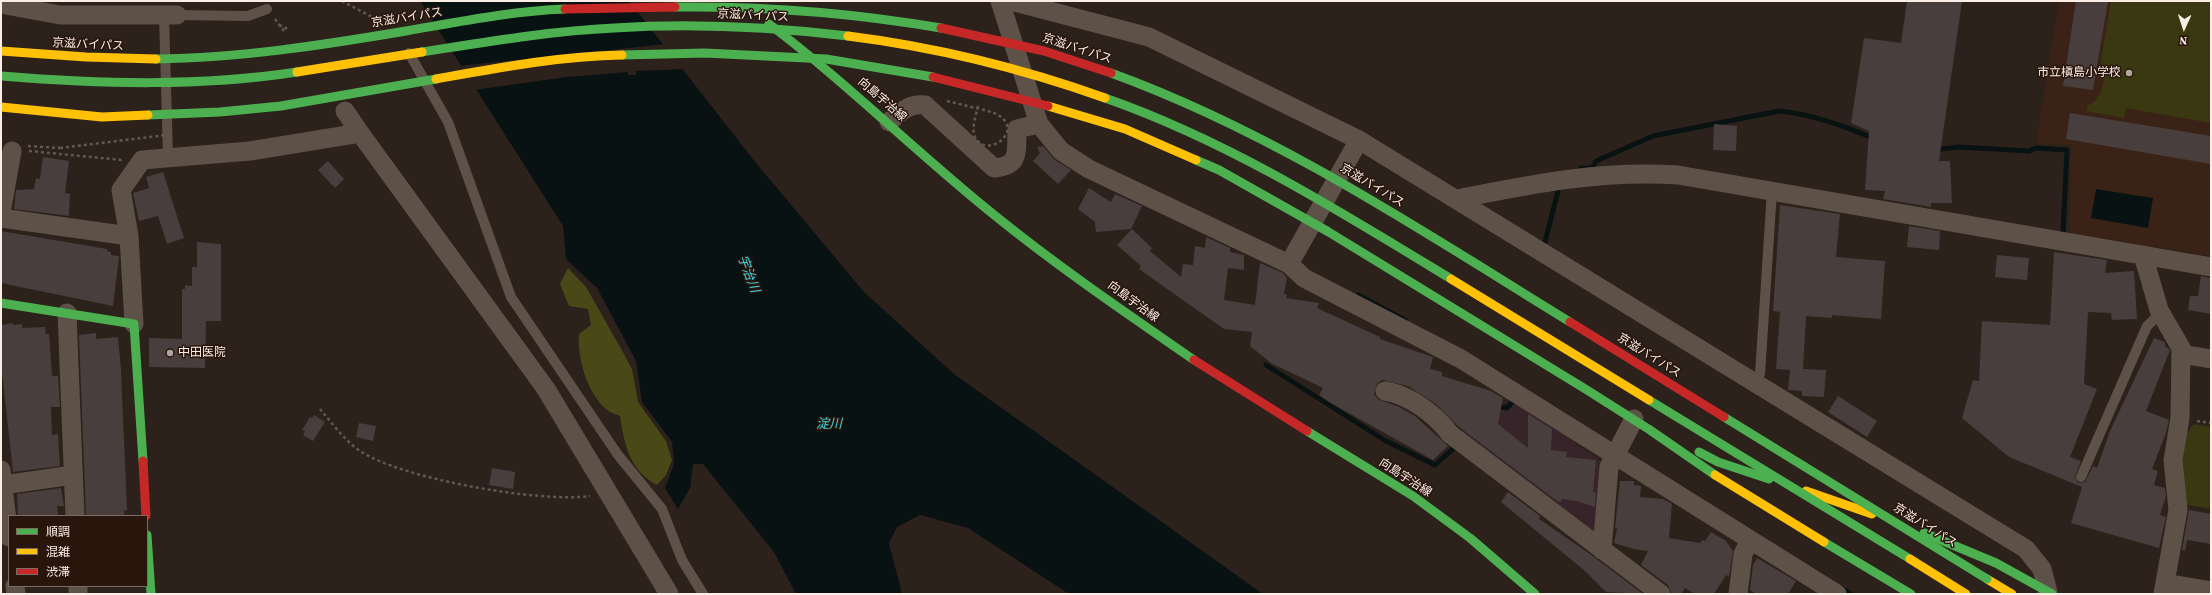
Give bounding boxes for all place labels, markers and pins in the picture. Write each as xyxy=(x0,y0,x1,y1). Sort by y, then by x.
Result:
place label: 市立槇島小学校 xyxy=(2037,66,2121,80)
marker: 市立槇島小学校 xyxy=(2124,68,2134,78)
place label: 中田医院 xyxy=(178,346,226,360)
marker: 中田医院 xyxy=(165,348,175,358)

